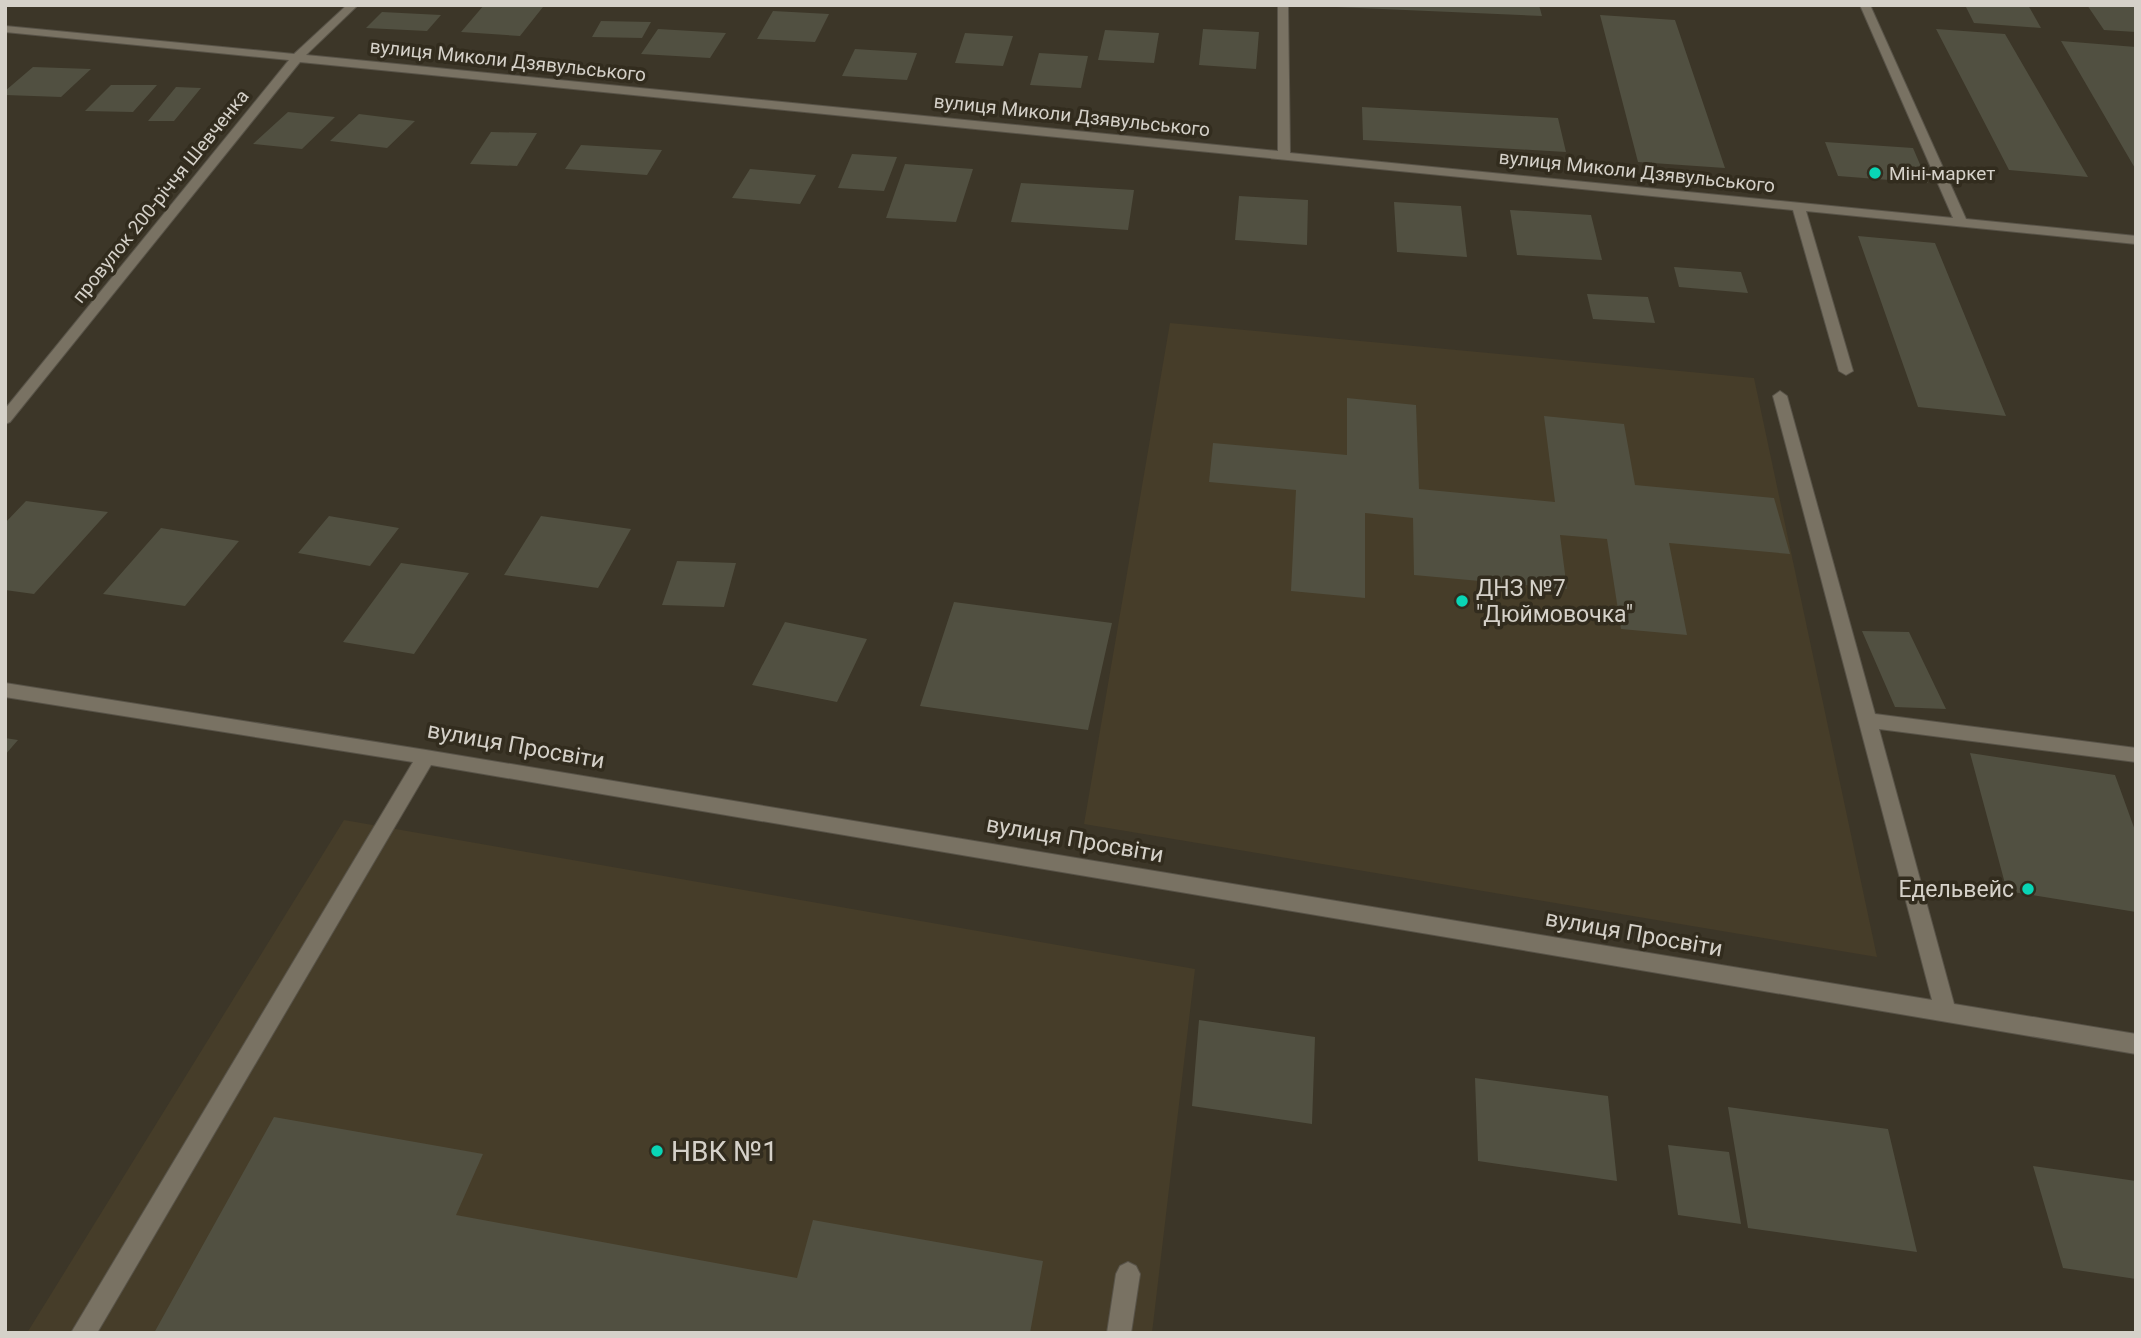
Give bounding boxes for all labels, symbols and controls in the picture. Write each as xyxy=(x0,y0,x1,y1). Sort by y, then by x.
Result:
street label: вулиця Миколи Дзявульського xyxy=(369,35,647,86)
street label: провулок 200-річчя Шевченка xyxy=(67,85,254,308)
street label: вулиця Миколи Дзявульського xyxy=(933,90,1211,141)
street label: вулиця Миколи Дзявульського xyxy=(1498,146,1776,197)
place label: Міні-маркет xyxy=(1889,162,1995,185)
marker: Міні-маркет xyxy=(1867,165,1883,181)
place label: ДНЗ №7 "Дюймовочка" xyxy=(1476,575,1633,628)
marker: ДНЗ №7 "Дюймовочка" xyxy=(1454,593,1470,609)
street label: вулиця Просвіти xyxy=(425,717,607,774)
street label: вулиця Просвіти xyxy=(984,811,1166,868)
place label: Едельвейс xyxy=(1898,876,2014,903)
marker: Едельвейс xyxy=(2020,881,2036,897)
street label: вулиця Просвіти xyxy=(1543,905,1725,962)
place label: НВК №1 xyxy=(671,1135,778,1168)
marker: НВК №1 xyxy=(649,1143,665,1159)

